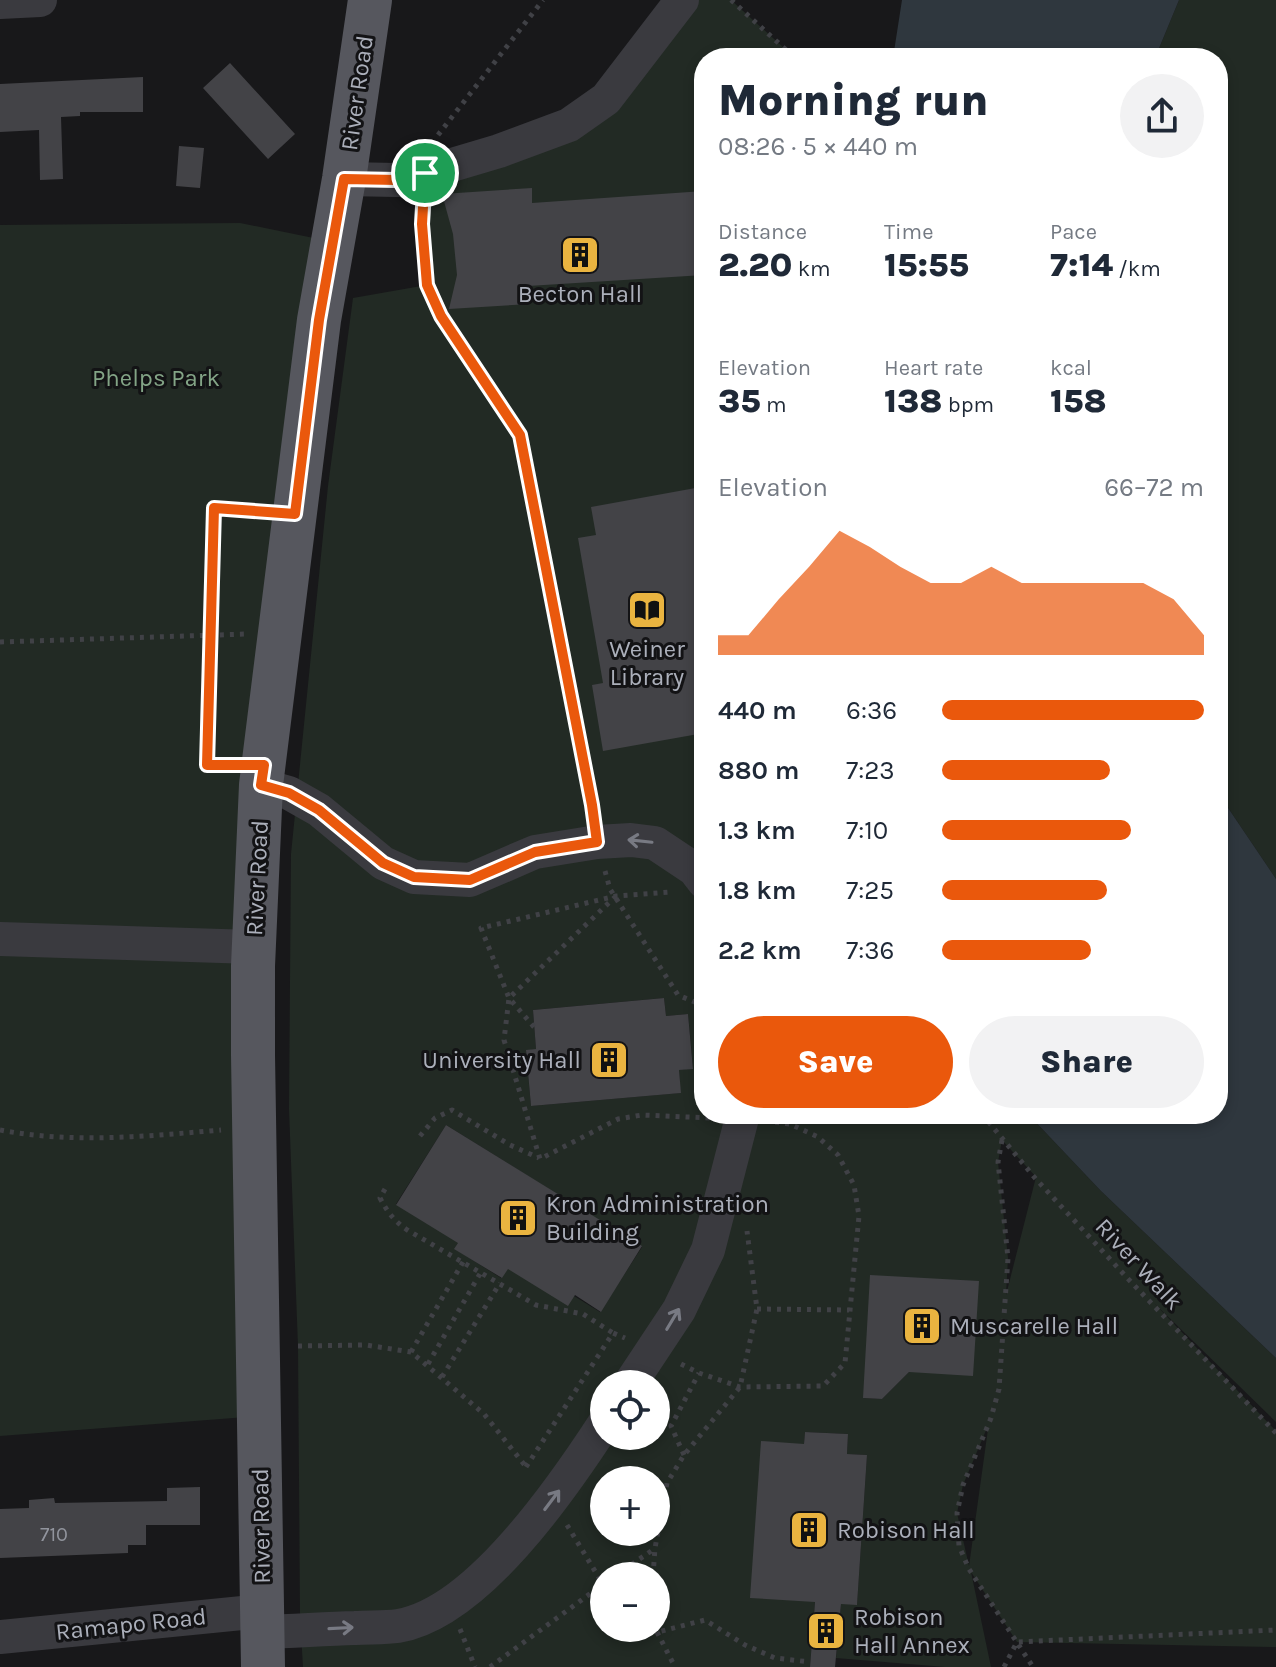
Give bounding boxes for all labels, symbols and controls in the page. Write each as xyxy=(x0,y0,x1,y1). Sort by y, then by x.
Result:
street label: River Road xyxy=(335,34,379,152)
button: share xyxy=(1120,74,1204,158)
text: Morning run xyxy=(718,75,989,126)
text: 08:26 · 5 × 440 m xyxy=(718,131,918,162)
pin xyxy=(391,139,459,207)
icon: arrive xyxy=(403,151,447,195)
text: Distance xyxy=(718,219,807,245)
text: Time xyxy=(884,219,933,245)
text: Pace xyxy=(1050,219,1097,245)
building icon: Becton Hall xyxy=(559,234,601,276)
text: 2.20 xyxy=(718,245,793,285)
text: 15:55 xyxy=(884,245,969,285)
text: 7:14 xyxy=(1050,245,1113,285)
text: km xyxy=(793,256,831,282)
text: /km xyxy=(1113,256,1161,282)
place label: Becton Hall xyxy=(518,280,642,308)
text: Elevation xyxy=(718,355,811,381)
text: Heart rate xyxy=(884,355,983,381)
text: kcal xyxy=(1050,355,1092,381)
park label: Phelps Park xyxy=(92,364,220,392)
text: 35 xyxy=(718,381,761,421)
text: 138 xyxy=(884,381,942,421)
text: 158 xyxy=(1050,381,1107,421)
text: m xyxy=(761,392,787,418)
text: bpm xyxy=(942,392,994,418)
text: Elevation xyxy=(718,472,828,503)
text: 66–72 m xyxy=(1104,472,1204,503)
library icon: Weiner Library xyxy=(626,589,668,631)
place label: Weiner Library xyxy=(609,635,685,691)
text: 440 m xyxy=(718,695,797,726)
text: 6:36 xyxy=(846,695,897,726)
text: 880 m xyxy=(718,755,799,786)
text: 7:23 xyxy=(846,755,895,786)
text: 1.3 km xyxy=(718,815,796,846)
text: 7:10 xyxy=(846,815,888,846)
street label: River Road xyxy=(240,819,274,937)
one-way arrow xyxy=(627,834,654,849)
text: 1.8 km xyxy=(718,875,796,906)
text: 7:25 xyxy=(846,875,894,906)
text: 2.2 km xyxy=(718,935,802,966)
text: 7:36 xyxy=(846,935,894,966)
button: Save xyxy=(718,1016,953,1108)
button: Share xyxy=(969,1016,1204,1108)
building icon: University Hall xyxy=(588,1039,630,1081)
place label: University Hall xyxy=(422,1046,581,1074)
place label: Kron Administration Building xyxy=(546,1190,769,1246)
building icon: Kron Administration Building xyxy=(497,1197,539,1239)
street label: River Walk xyxy=(1090,1212,1188,1316)
building icon: Muscarelle Hall xyxy=(901,1305,943,1347)
one-way arrow xyxy=(666,1308,682,1331)
place label: Muscarelle Hall xyxy=(950,1312,1118,1340)
map controls xyxy=(590,1370,670,1642)
button: locate xyxy=(590,1370,670,1450)
button: + xyxy=(590,1466,670,1546)
street label: River Road xyxy=(246,1468,276,1584)
one-way arrow xyxy=(543,1489,560,1511)
building icon: Robison Hall xyxy=(788,1509,830,1551)
place label: Robison Hall xyxy=(837,1516,975,1544)
house number: 710 xyxy=(40,1523,68,1546)
button: − xyxy=(590,1562,670,1642)
street label: Ramapo Road xyxy=(54,1602,208,1646)
place label: Robison Hall Annex xyxy=(854,1603,970,1659)
building icon: Robison Hall Annex xyxy=(805,1610,847,1652)
one-way arrow xyxy=(327,1621,354,1636)

